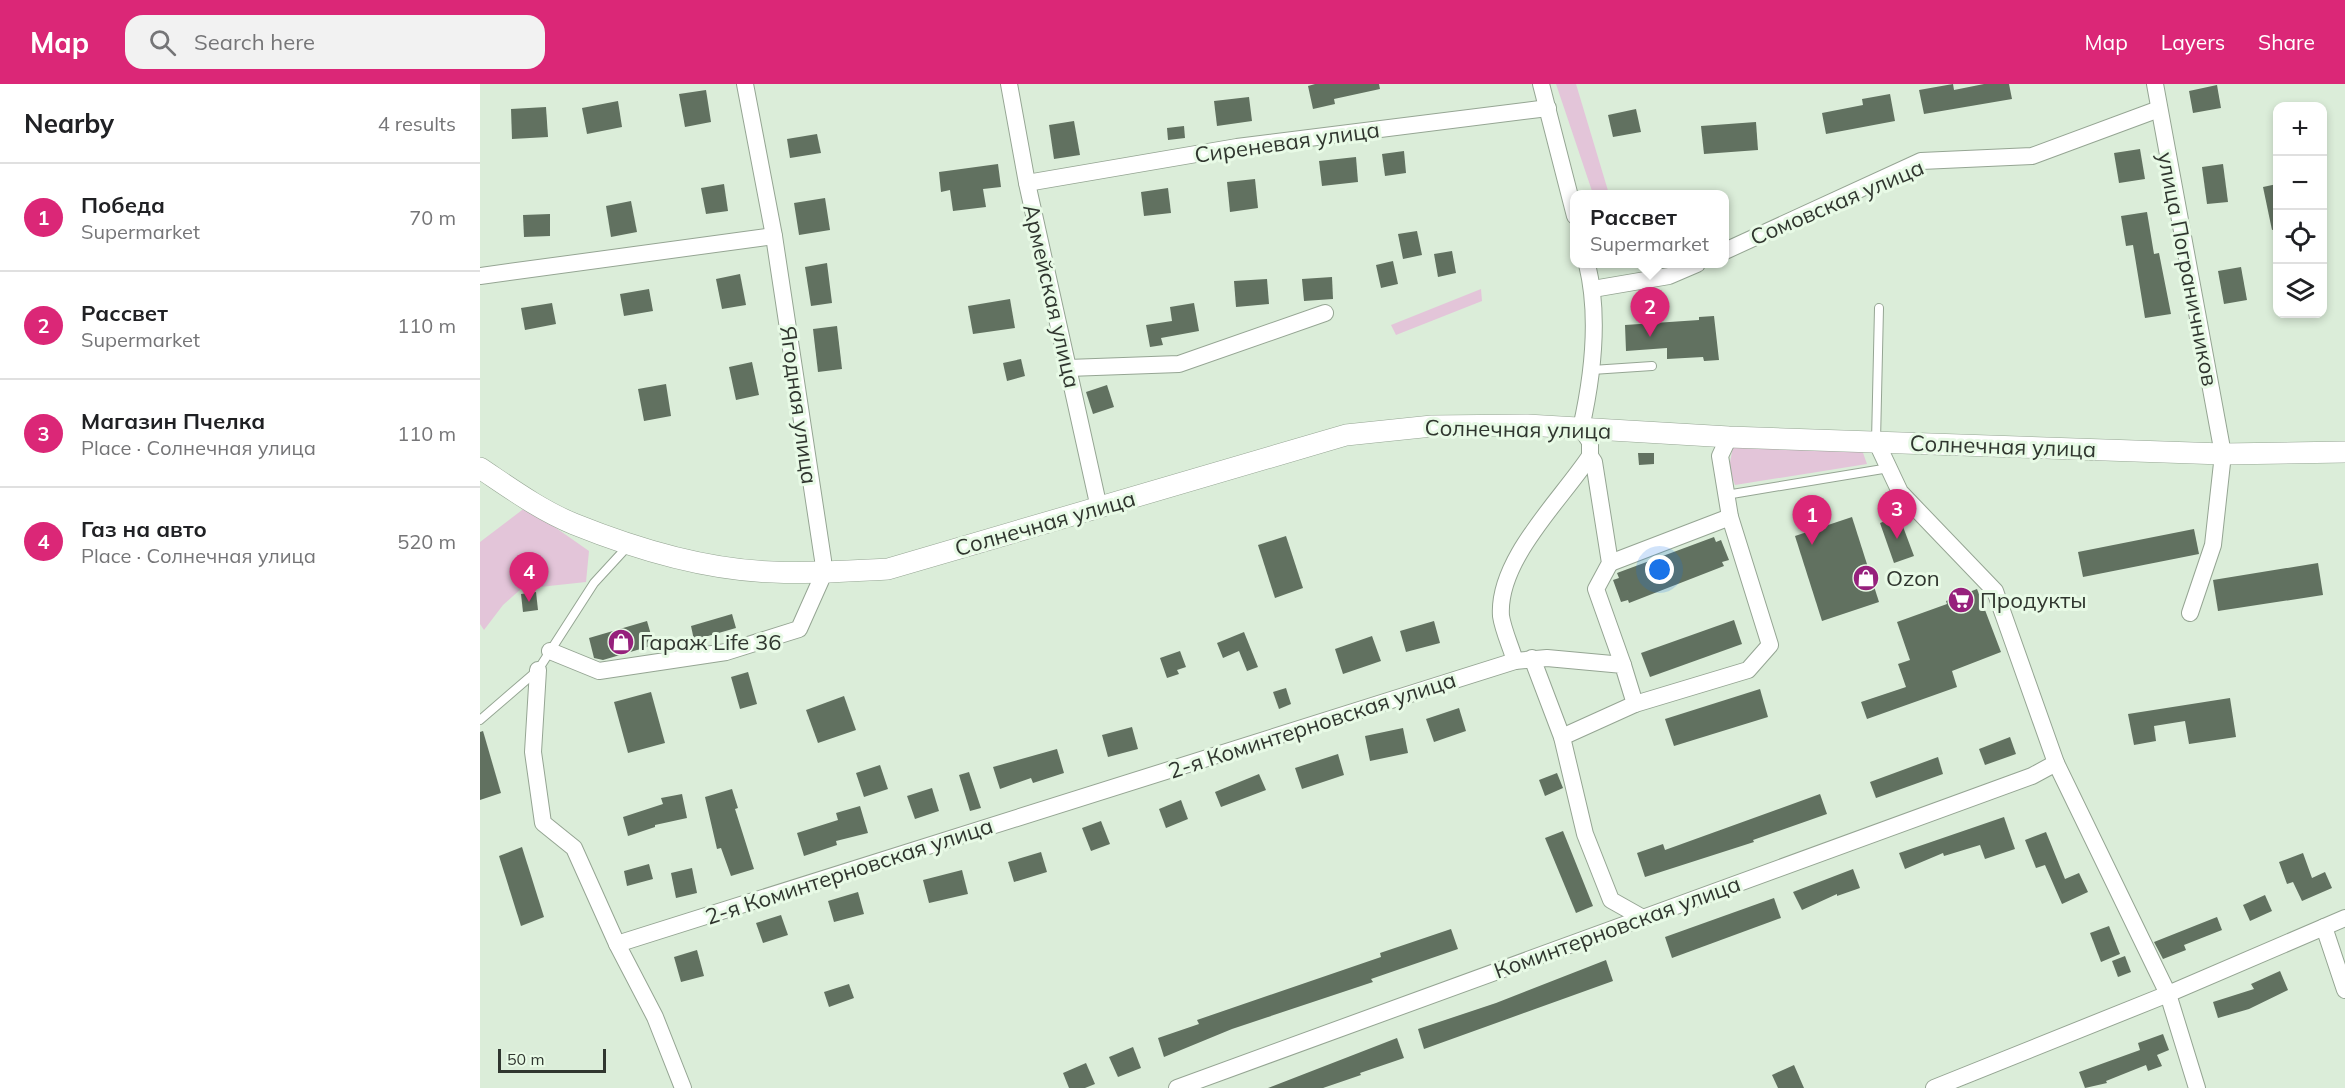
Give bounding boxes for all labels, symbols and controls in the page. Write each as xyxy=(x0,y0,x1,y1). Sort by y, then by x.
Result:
search box xyxy=(125,15,545,69)
text: Map xyxy=(30,25,89,60)
icon: search xyxy=(146,26,179,59)
text: Search here xyxy=(194,28,315,56)
text: Map xyxy=(2085,29,2128,55)
text: Layers xyxy=(2161,29,2225,55)
text: Share xyxy=(2258,29,2315,55)
map controls xyxy=(2273,102,2327,318)
button: + xyxy=(2273,102,2327,156)
text: Nearby xyxy=(24,107,114,140)
text: 4 results xyxy=(378,111,456,136)
street label: Сиреневая улица xyxy=(1193,115,1381,169)
street label: улица Пограничников xyxy=(2152,150,2224,388)
street label: Сомовская улица xyxy=(1746,153,1928,251)
button: − xyxy=(2273,156,2327,210)
popup xyxy=(1570,190,1729,268)
text: Победа xyxy=(81,191,165,219)
street label: Армейская улица xyxy=(1017,201,1087,391)
text: Рассвет xyxy=(1590,203,1677,231)
text: 1 xyxy=(38,205,50,230)
text: 70 m xyxy=(409,205,456,230)
button: locate xyxy=(2273,210,2327,264)
text: Supermarket xyxy=(81,219,200,244)
text: Supermarket xyxy=(1590,231,1709,256)
button: layers xyxy=(2273,264,2327,318)
pin: 2 xyxy=(1630,288,1670,337)
text: Рассвет xyxy=(81,299,168,327)
text: 2 xyxy=(38,313,50,338)
text: 110 m xyxy=(397,313,456,338)
street label: Ягодная улица xyxy=(774,324,824,486)
text: Supermarket xyxy=(81,327,200,352)
text: Магазин Пчелка xyxy=(81,407,265,435)
street label: Солнечная улица xyxy=(1424,413,1612,445)
text: 3 xyxy=(38,421,50,446)
text: 110 m xyxy=(397,421,456,446)
street label: Солнечная улица xyxy=(1909,429,2097,463)
text: Place · Солнечная улица xyxy=(81,435,316,460)
street label: Солнечная улица xyxy=(951,484,1139,562)
pin: 3 xyxy=(1878,490,1916,539)
pin: 1 xyxy=(1792,496,1832,545)
text: Газ на авто xyxy=(81,515,207,543)
text: 4 xyxy=(38,529,50,554)
text: 520 m xyxy=(397,529,456,554)
text: Place · Солнечная улица xyxy=(81,543,316,568)
pin: 4 xyxy=(509,552,548,602)
your location xyxy=(1645,555,1674,584)
shop icon: Ozon xyxy=(1851,563,1881,593)
place label: Ozon xyxy=(1886,564,1940,592)
supermarket icon: Продукты xyxy=(1946,585,1976,615)
place label: Продукты xyxy=(1980,586,2087,614)
shop icon: Гараж Life 36 xyxy=(606,627,636,657)
place label: Гараж Life 36 xyxy=(640,628,781,656)
street label: 2-я Коминтерновская улица xyxy=(1165,665,1459,785)
street label: 2-я Коминтерновская улица xyxy=(702,811,996,931)
street label: Коминтерновская улица xyxy=(1490,869,1744,985)
scale bar xyxy=(498,1046,606,1074)
text: 50 m xyxy=(507,1049,544,1069)

